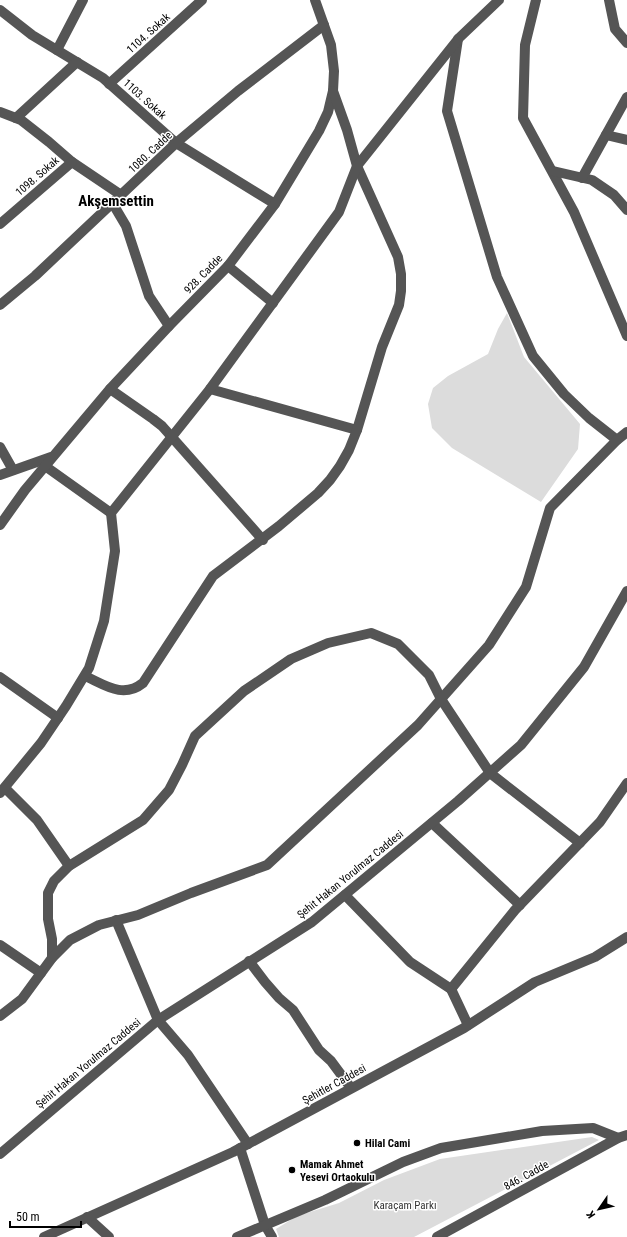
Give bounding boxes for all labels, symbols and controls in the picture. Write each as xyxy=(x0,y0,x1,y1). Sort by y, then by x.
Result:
street label: 1104. Sokak xyxy=(124,11,173,56)
street label: 1103. Sokak xyxy=(120,77,169,122)
street label: 1080. Cadde xyxy=(126,129,175,176)
street label: 1098. Sokak xyxy=(13,154,62,199)
district label: Akşemsettin xyxy=(78,192,154,210)
street label: 928. Cadde xyxy=(182,252,225,297)
street label: Şehit Hakan Yorulmaz Caddesi xyxy=(295,828,406,921)
street label: Şehit Hakan Yorulmaz Caddesi xyxy=(33,1016,143,1111)
street label: Şehitler Caddesi xyxy=(300,1062,368,1107)
place label: Hilal Cami xyxy=(365,1137,410,1150)
marker: Hilal Cami xyxy=(352,1138,362,1148)
place label: Mamak Ahmet Yesevi Ortaokulu xyxy=(300,1158,375,1184)
street label: 846. Cadde xyxy=(502,1158,551,1193)
marker: Mamak Ahmet Yesevi Ortaokulu xyxy=(287,1165,297,1175)
north arrow xyxy=(579,1189,619,1229)
park label: Karaçam Parkı xyxy=(373,1199,437,1212)
scale bar xyxy=(10,1203,81,1229)
text: K xyxy=(584,1207,598,1220)
text: 50 m xyxy=(16,1210,40,1224)

